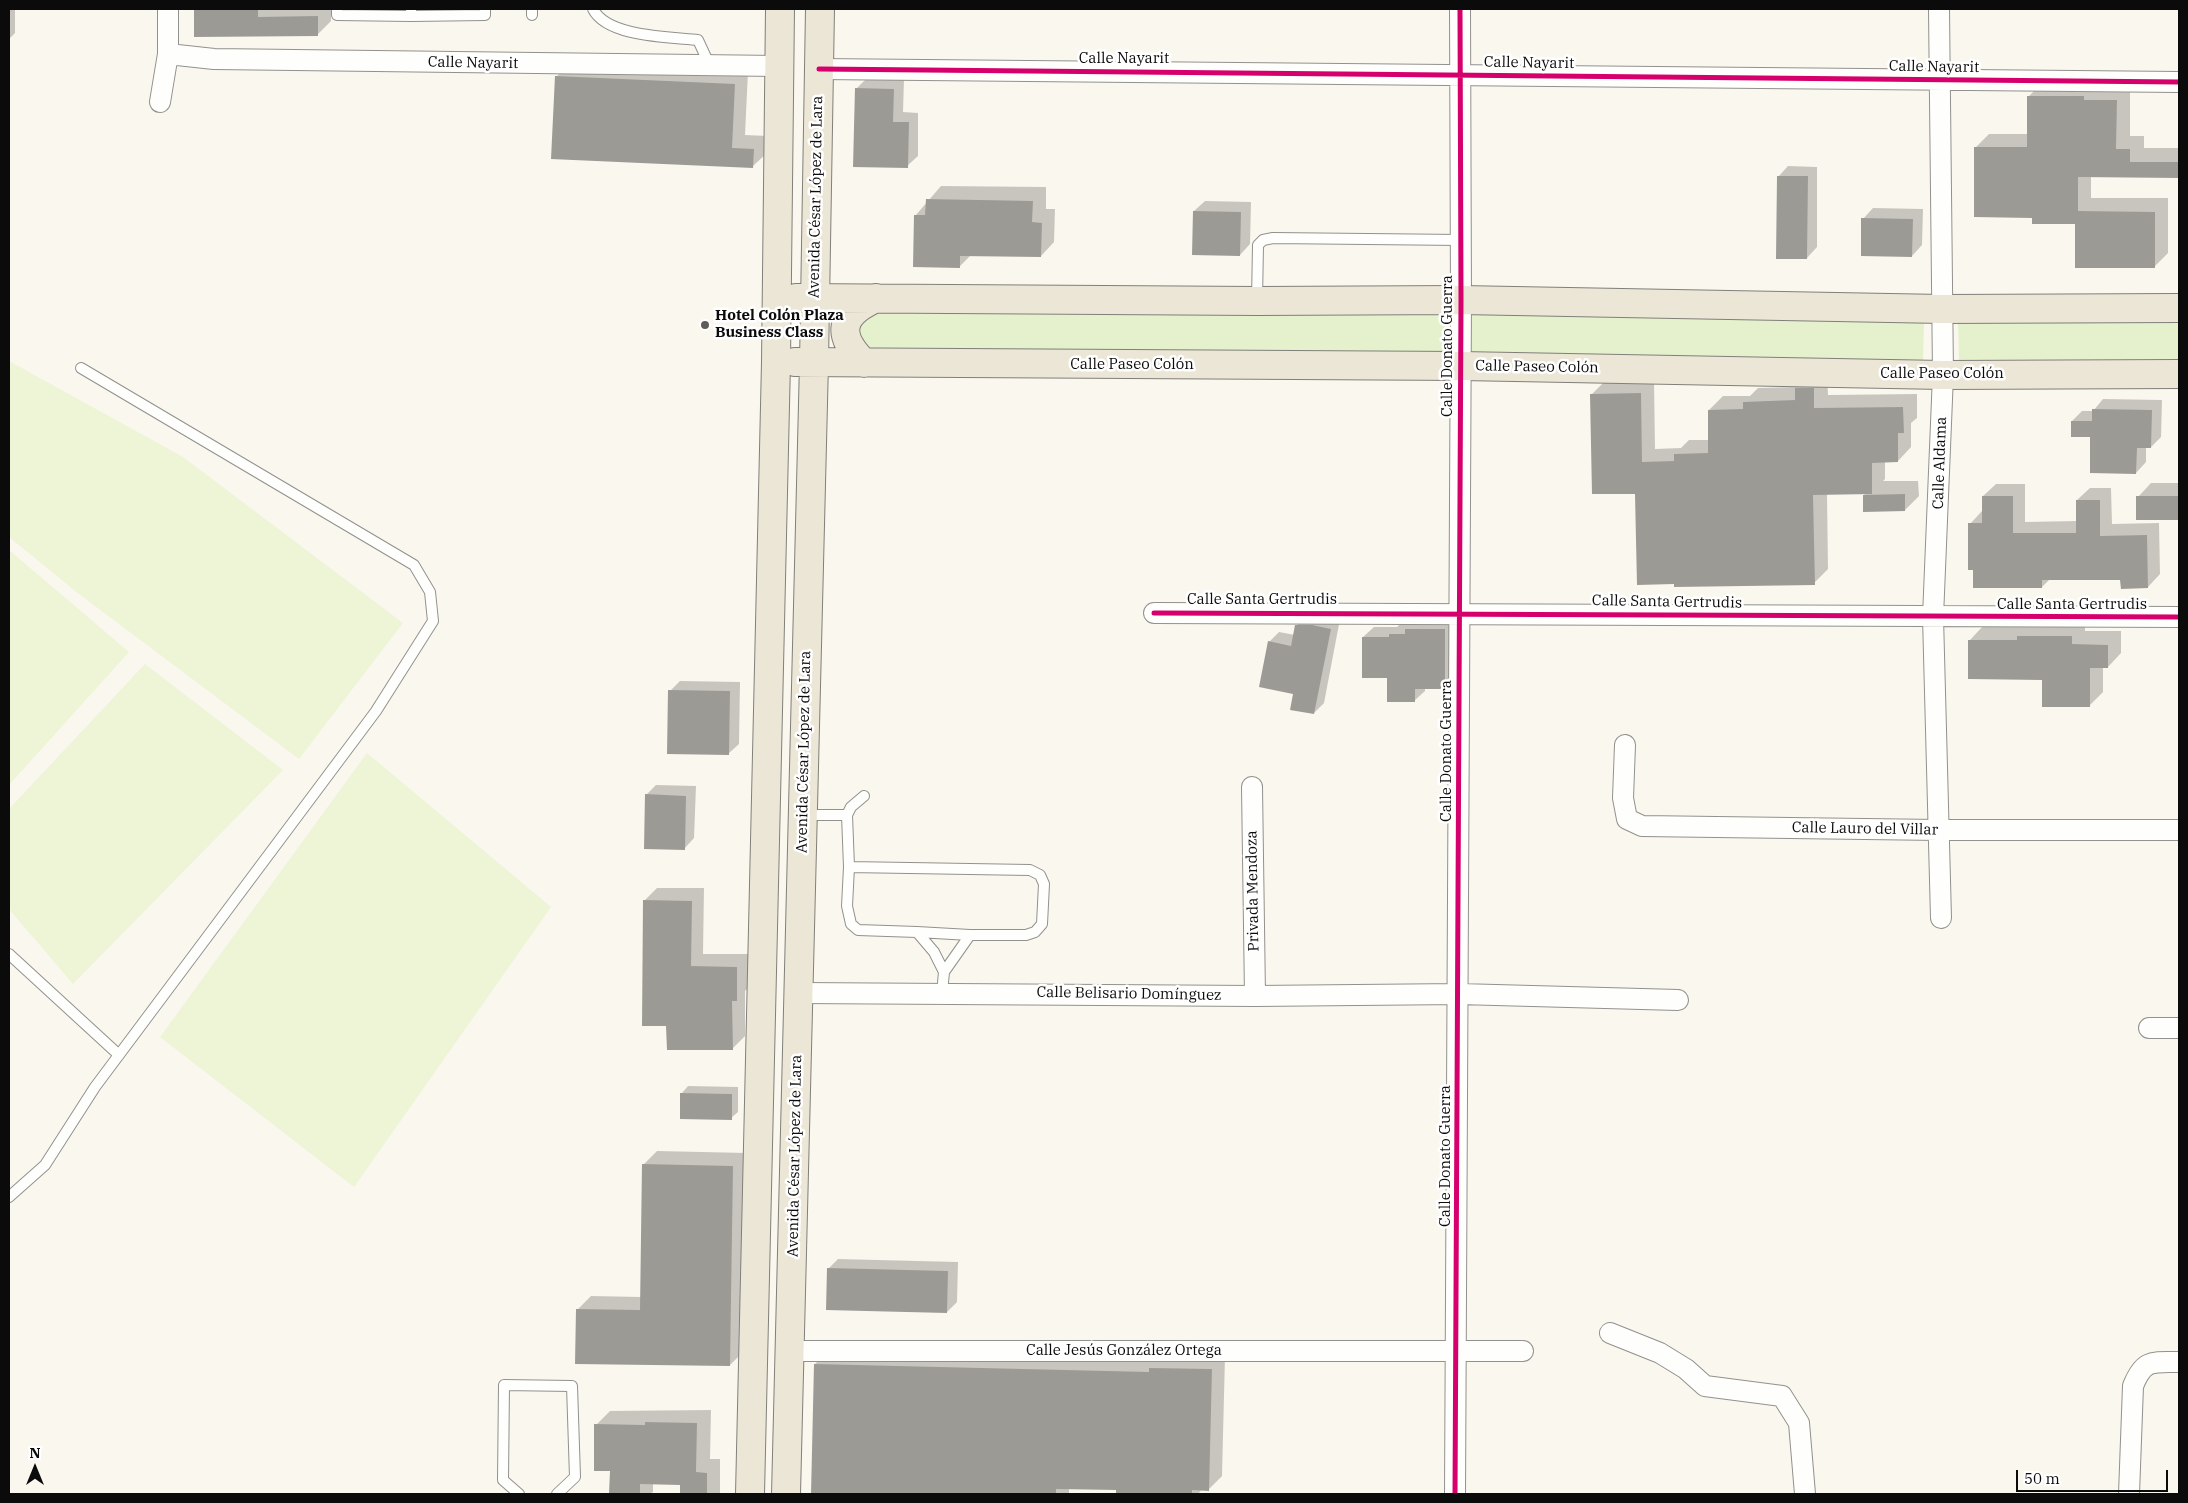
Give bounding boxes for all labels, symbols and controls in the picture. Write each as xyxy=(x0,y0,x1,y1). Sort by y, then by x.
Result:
street label: Calle Nayarit xyxy=(1079,50,1169,68)
street label: Calle Nayarit xyxy=(428,53,518,73)
street label: Calle Nayarit xyxy=(1484,53,1574,73)
street label: Calle Nayarit xyxy=(1889,57,1979,77)
street label: Avenida César López de Lara xyxy=(805,96,827,298)
street label: Calle Donato Guerra xyxy=(1439,275,1457,417)
place label: Hotel Colón Plaza Business Class xyxy=(715,307,844,342)
marker: Hotel Colón Plaza Business Class xyxy=(699,319,711,331)
street label: Calle Paseo Colón xyxy=(1070,356,1194,374)
street label: Calle Paseo Colón xyxy=(1475,357,1599,377)
street label: Calle Paseo Colón xyxy=(1880,365,2004,383)
street label: Calle Aldama xyxy=(1929,416,1951,510)
street label: Calle Santa Gertrudis xyxy=(1187,591,1337,609)
street label: Calle Santa Gertrudis xyxy=(1592,592,1742,612)
street label: Calle Santa Gertrudis xyxy=(1997,596,2147,614)
street label: Avenida César López de Lara xyxy=(793,651,815,853)
street label: Calle Donato Guerra xyxy=(1438,680,1456,822)
street label: Calle Lauro del Villar xyxy=(1792,819,1938,839)
street label: Privada Mendoza xyxy=(1243,830,1263,952)
street label: Calle Belisario Domínguez xyxy=(1036,983,1222,1005)
street label: Avenida César López de Lara xyxy=(784,1055,806,1257)
street label: Calle Donato Guerra xyxy=(1437,1085,1455,1227)
street label: Calle Jesús González Ortega xyxy=(1026,1342,1222,1360)
north arrow xyxy=(10,1443,60,1493)
text: N xyxy=(29,1444,41,1462)
scale bar xyxy=(2018,1460,2170,1492)
text: 50 m xyxy=(2024,1469,2060,1488)

